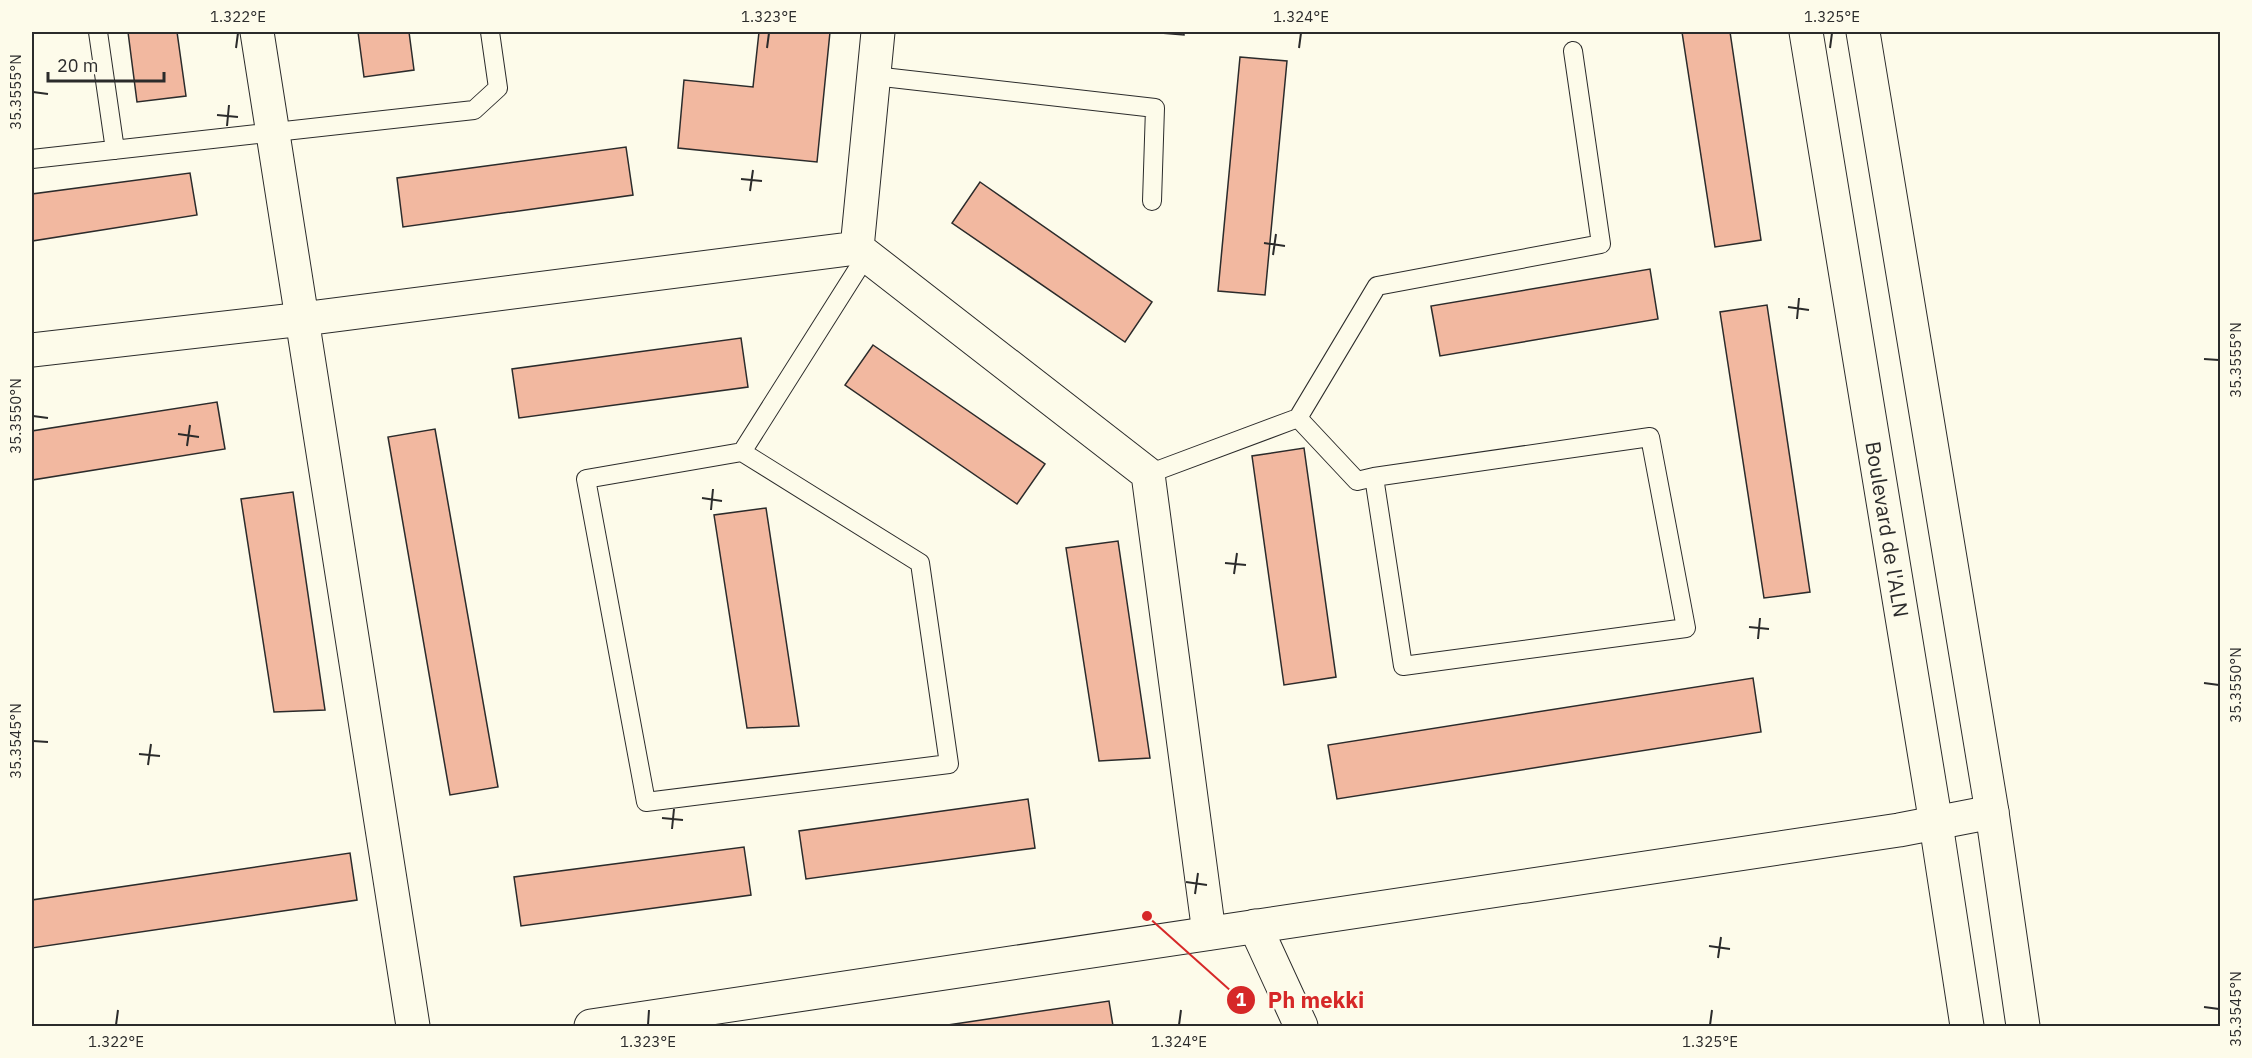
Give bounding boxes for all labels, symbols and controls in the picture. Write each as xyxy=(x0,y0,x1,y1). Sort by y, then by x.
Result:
text: 1.322°E xyxy=(210,7,266,26)
text: 1.323°E xyxy=(741,7,797,26)
text: 1.324°E xyxy=(1273,7,1329,26)
text: 1.325°E xyxy=(1804,7,1860,26)
scale bar xyxy=(48,45,164,83)
text: 35.3555°N xyxy=(6,54,25,130)
text: 20 m xyxy=(57,54,99,77)
text: 35.3555°N xyxy=(2226,322,2245,398)
text: 35.3550°N xyxy=(6,378,25,454)
street label: Boulevard de l'ALN xyxy=(1859,439,1916,619)
text: 35.3550°N xyxy=(2226,647,2245,723)
text: 35.3545°N xyxy=(6,703,25,779)
text: 35.3545°N xyxy=(2226,971,2245,1047)
callout: Ph mekki xyxy=(1226,980,1377,1020)
text: Ph mekki xyxy=(1268,985,1364,1014)
text: 1 xyxy=(1236,988,1247,1011)
text: 1.322°E xyxy=(88,1032,144,1051)
text: 1.323°E xyxy=(620,1032,676,1051)
text: 1.324°E xyxy=(1151,1032,1207,1051)
text: 1.325°E xyxy=(1682,1032,1738,1051)

